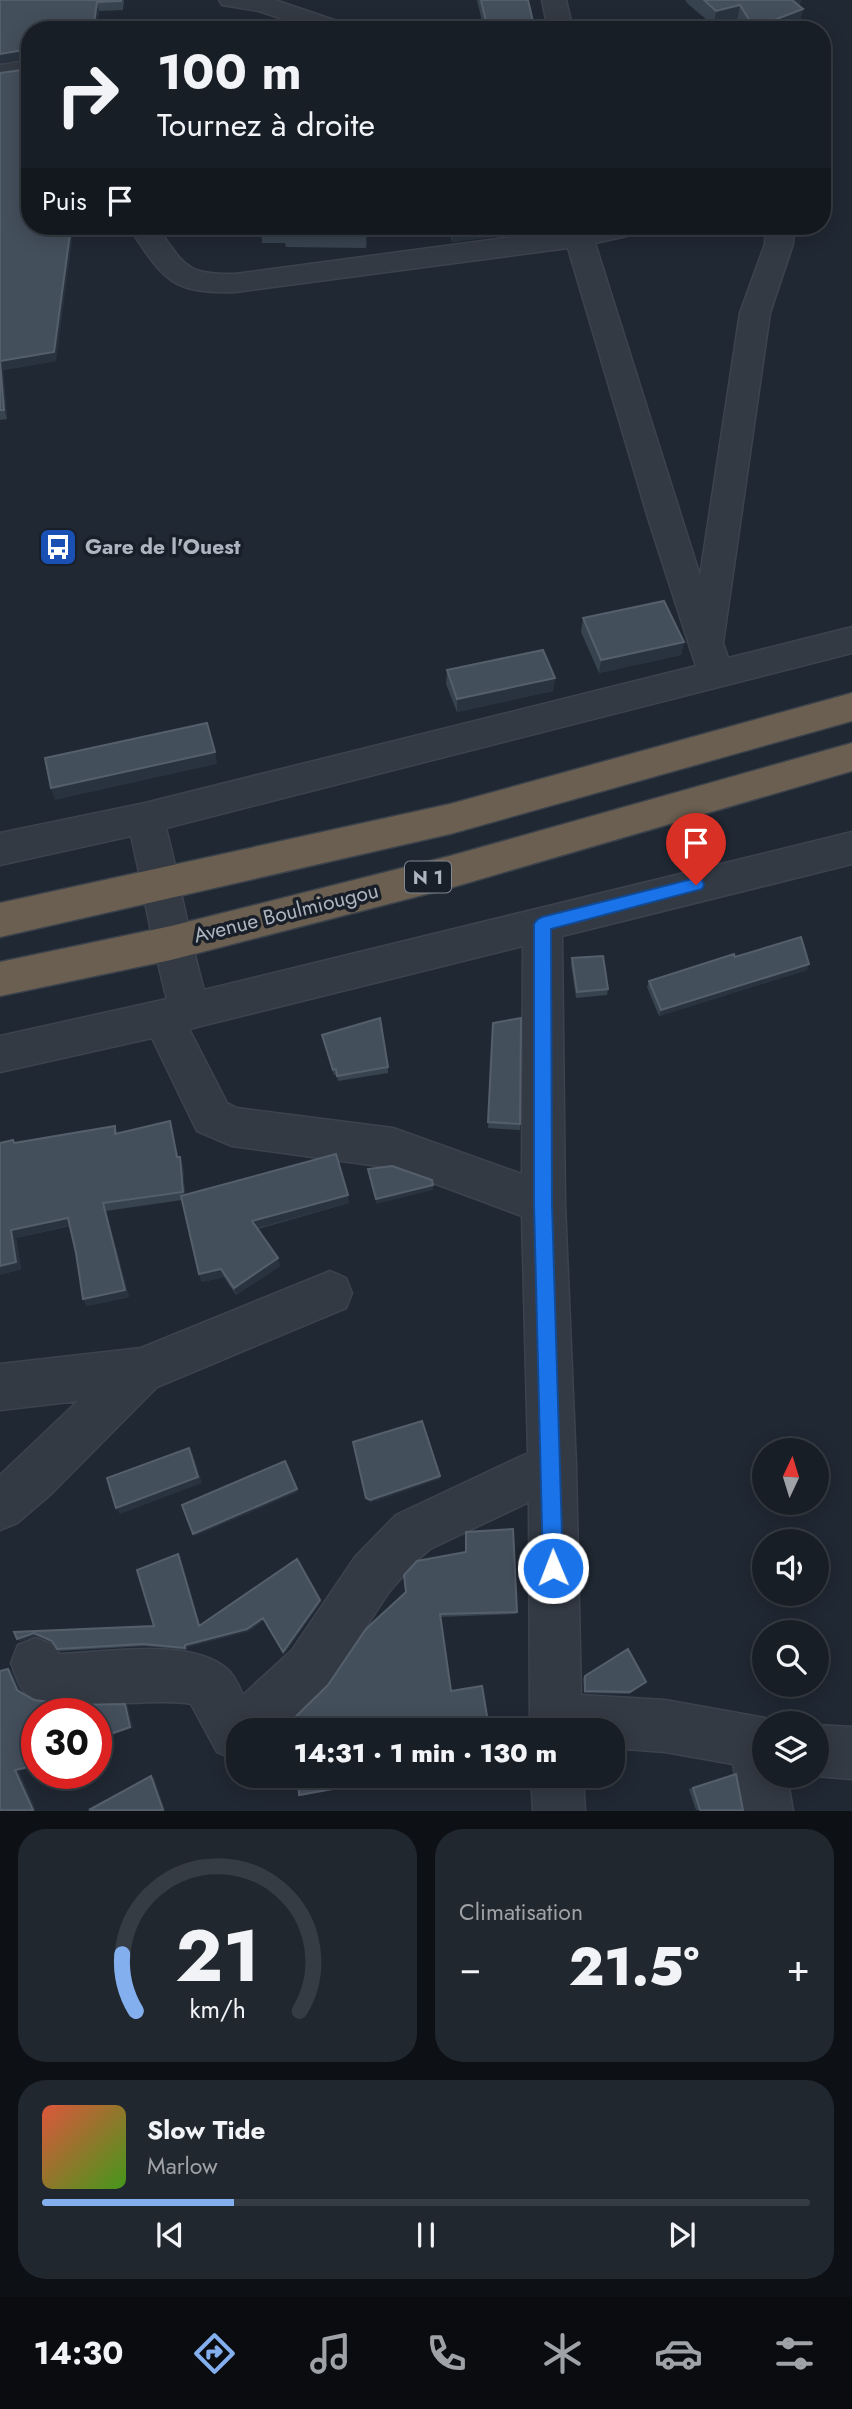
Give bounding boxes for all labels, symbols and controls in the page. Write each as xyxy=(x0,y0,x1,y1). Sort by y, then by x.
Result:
text: 100 m xyxy=(157,37,302,107)
icon: right xyxy=(42,49,133,140)
text: Tournez à droite xyxy=(157,102,375,148)
text: Puis xyxy=(42,182,87,220)
icon: arrive xyxy=(101,182,139,220)
bus stop icon: Gare de l'Ouest xyxy=(37,526,79,568)
place label: Gare de l'Ouest xyxy=(85,532,241,562)
pin xyxy=(666,813,726,885)
icon: arrive xyxy=(677,824,715,862)
road number: N 1 xyxy=(405,862,451,892)
street label: Avenue Boulmiougou xyxy=(190,876,382,950)
north arrow xyxy=(752,1438,830,1516)
map controls xyxy=(752,1438,829,1788)
button: sound xyxy=(752,1529,829,1606)
position arrow xyxy=(516,1531,590,1605)
button: search xyxy=(752,1620,829,1697)
speed limit sign: 30 xyxy=(21,1698,112,1789)
button: layers xyxy=(752,1711,829,1788)
text: 14:31 · 1 min · 130 m xyxy=(294,1734,557,1772)
text: Climatisation xyxy=(459,1895,583,1929)
text: 21 xyxy=(175,1904,260,2009)
text: 21.5° xyxy=(569,1929,699,2005)
text: − xyxy=(459,1940,481,1995)
text: + xyxy=(787,1940,810,1995)
text: km/h xyxy=(189,1991,246,2027)
text: Slow Tide xyxy=(147,2111,266,2149)
text: Marlow xyxy=(147,2149,218,2183)
icon: previous xyxy=(151,2216,189,2254)
icon: pause xyxy=(407,2216,445,2254)
icon: next xyxy=(663,2216,701,2254)
icon: directions xyxy=(190,2329,239,2378)
icon: music xyxy=(306,2329,355,2378)
icon: phone xyxy=(422,2329,471,2378)
icon: climate xyxy=(538,2329,587,2378)
icon: car xyxy=(654,2329,703,2378)
icon: filters xyxy=(770,2329,819,2378)
text: 14:30 xyxy=(33,2330,123,2376)

